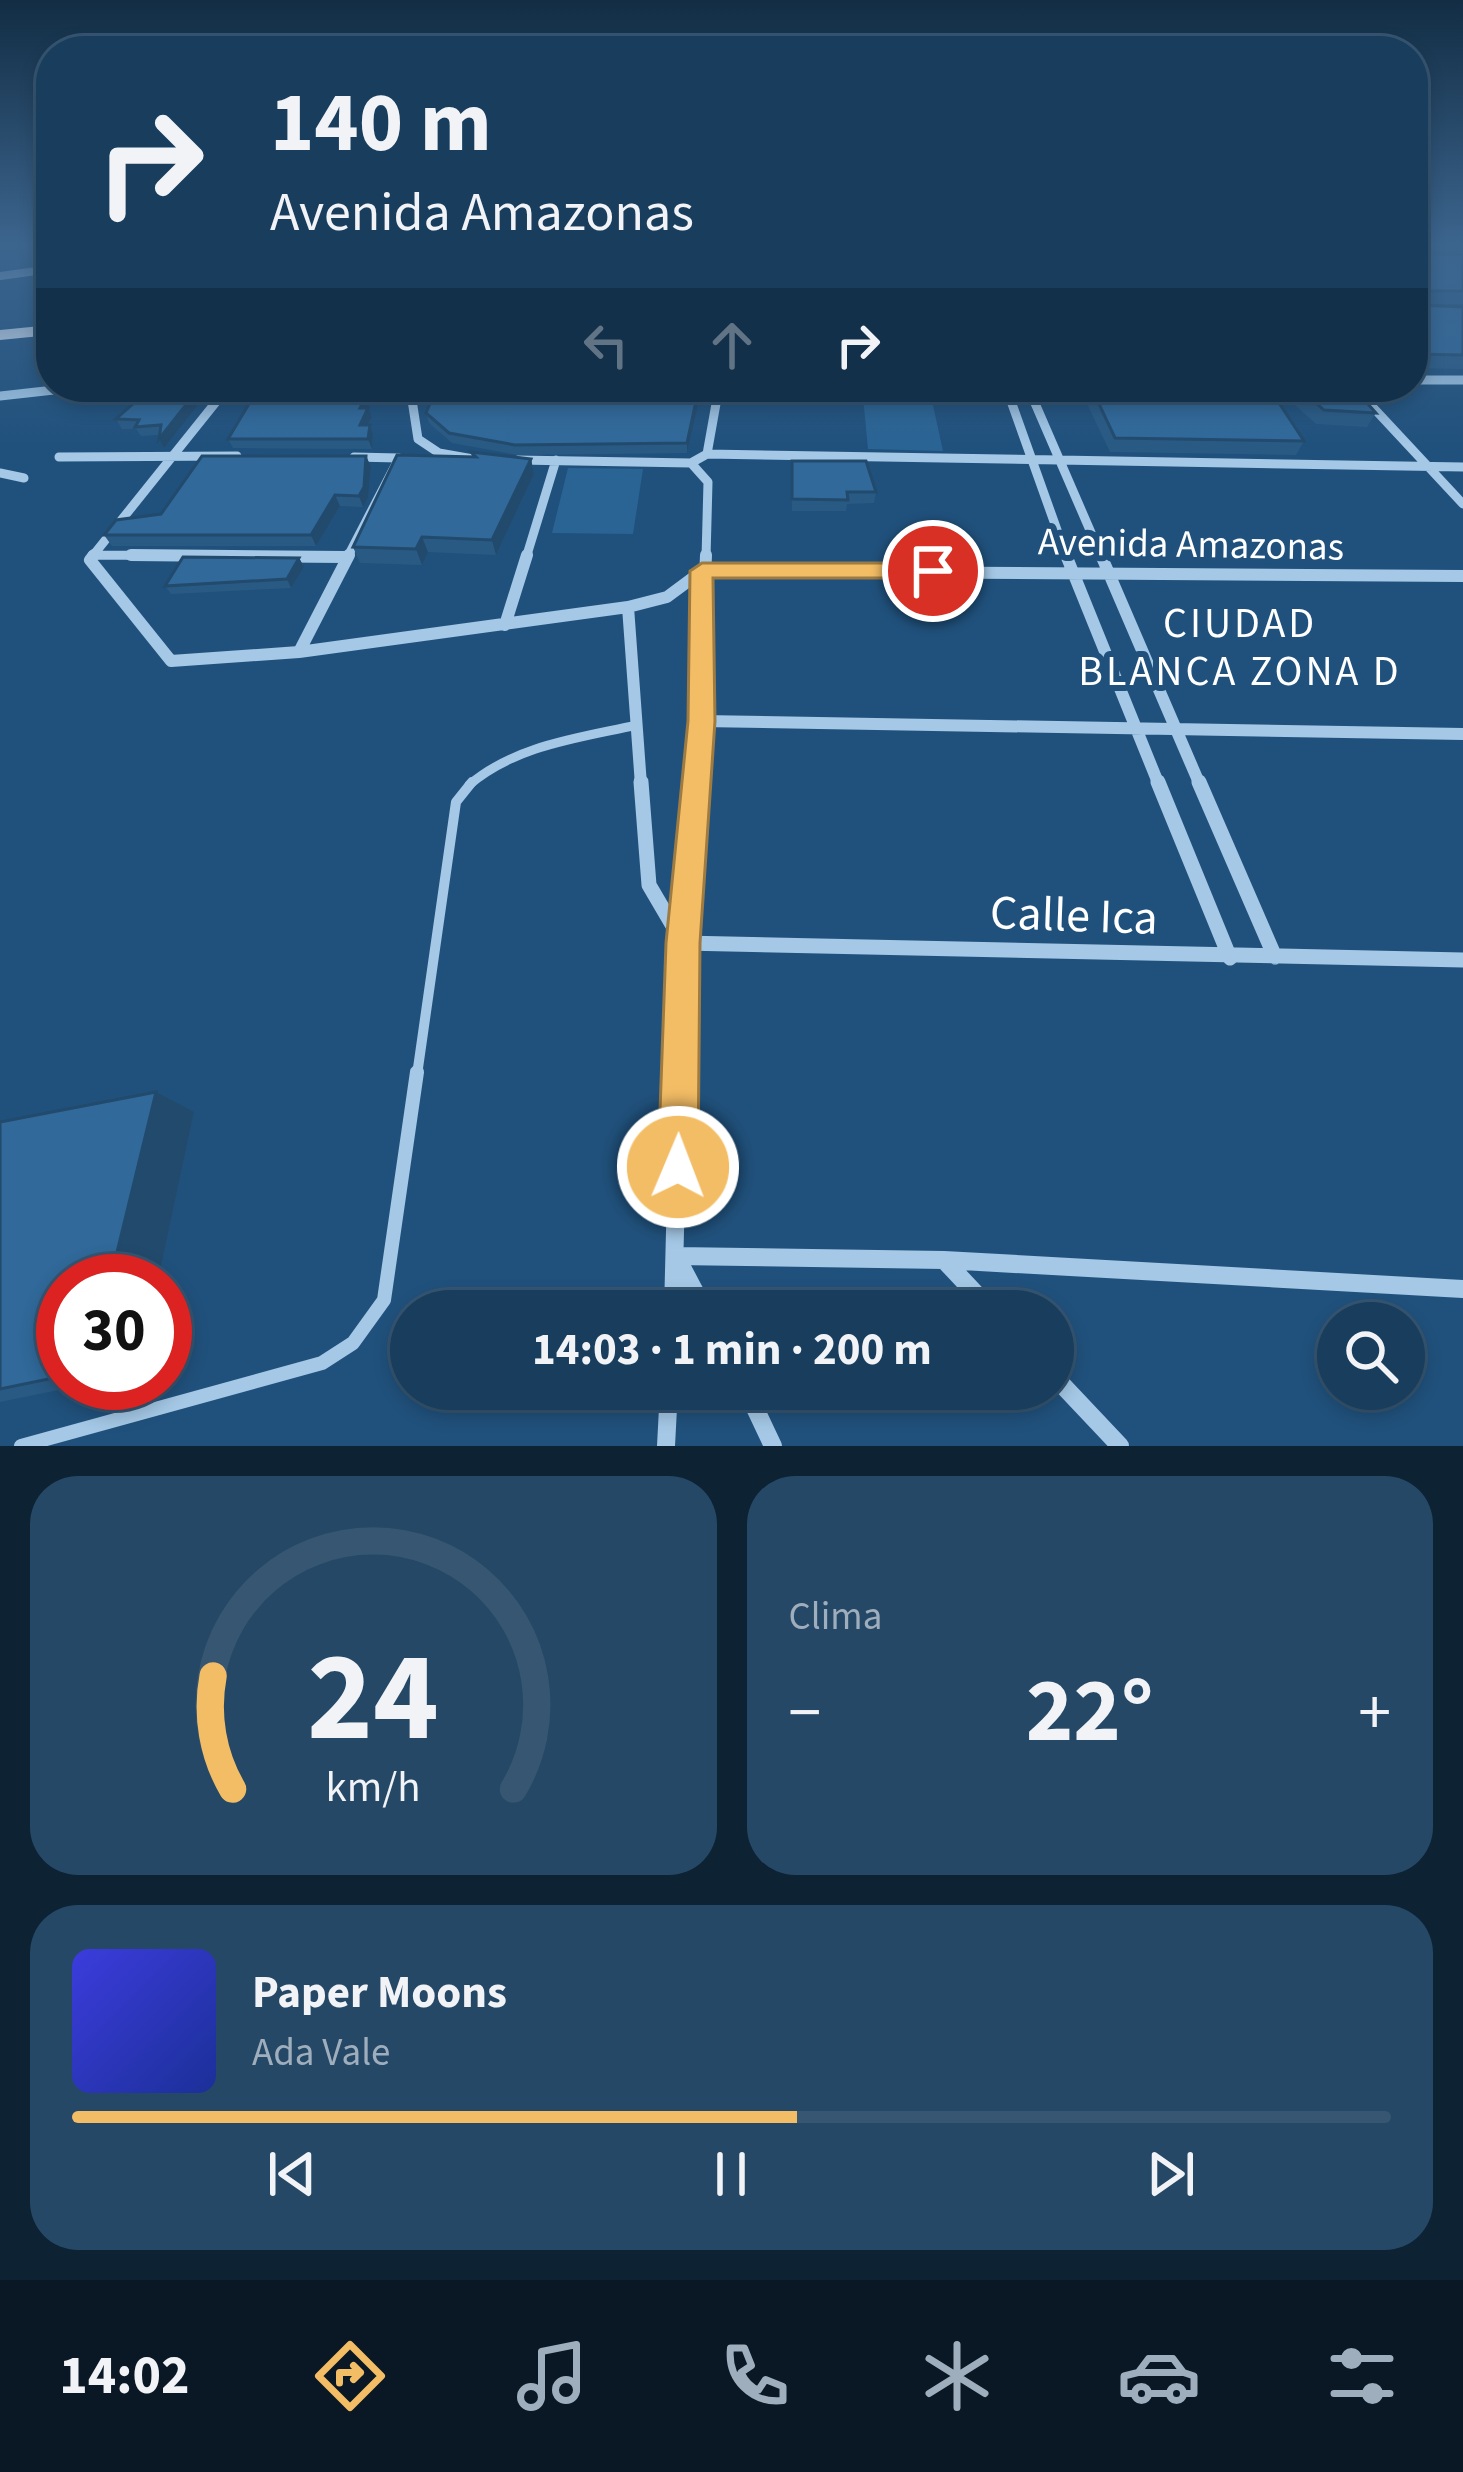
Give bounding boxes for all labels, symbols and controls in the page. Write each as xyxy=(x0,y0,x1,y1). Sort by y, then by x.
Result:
text: 140 m xyxy=(270,64,492,184)
icon: right xyxy=(72,84,228,240)
text: Avenida Amazonas xyxy=(270,175,694,252)
icon: left xyxy=(573,312,639,378)
icon: ahead xyxy=(699,312,765,378)
icon: right xyxy=(825,312,891,378)
street label: Avenida Amazonas xyxy=(1037,514,1345,576)
pin xyxy=(882,520,984,622)
icon: arrive xyxy=(900,538,966,604)
district label: CIUDAD BLANCA ZONA D xyxy=(1078,594,1402,702)
street label: Calle Ica xyxy=(989,879,1159,953)
position arrow xyxy=(615,1104,741,1230)
speed limit sign: 30 xyxy=(36,1254,192,1410)
map controls xyxy=(1317,1302,1425,1410)
button: search xyxy=(1317,1302,1425,1410)
text: 14:03 · 1 min · 200 m xyxy=(532,1318,932,1382)
text: Clima xyxy=(789,1589,882,1645)
text: 24 xyxy=(307,1610,439,1788)
text: 22° xyxy=(1026,1648,1154,1776)
text: − xyxy=(789,1666,821,1760)
text: + xyxy=(1358,1666,1391,1760)
text: km/h xyxy=(326,1756,421,1817)
text: Paper Moons xyxy=(252,1961,507,2025)
text: Ada Vale xyxy=(252,2025,390,2081)
icon: previous xyxy=(259,2141,325,2207)
icon: pause xyxy=(698,2141,764,2207)
icon: next xyxy=(1138,2141,1204,2207)
icon: directions xyxy=(308,2334,392,2418)
icon: music xyxy=(510,2334,594,2418)
icon: phone xyxy=(713,2334,797,2418)
icon: climate xyxy=(915,2334,999,2418)
icon: car xyxy=(1117,2334,1201,2418)
icon: filters xyxy=(1320,2334,1404,2418)
text: 14:02 xyxy=(59,2338,189,2415)

